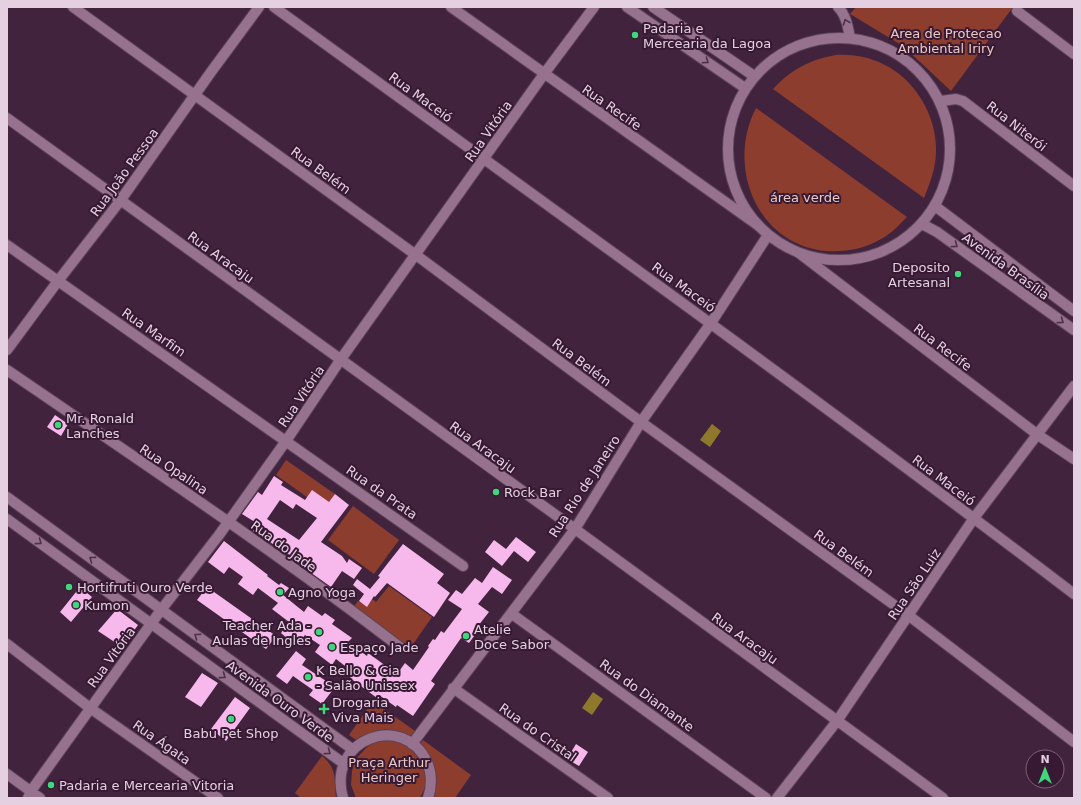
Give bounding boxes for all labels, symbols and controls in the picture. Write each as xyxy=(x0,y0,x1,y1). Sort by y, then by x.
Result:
one-way arrow xyxy=(842,18,850,25)
place label: Padaria e Mercearia da Lagoa xyxy=(643,21,771,51)
park label: Area de Protecao Ambiental Iriry xyxy=(890,26,1002,56)
marker: Padaria e Mercearia da Lagoa xyxy=(630,30,640,40)
one-way arrow xyxy=(702,56,709,64)
street label: Rua Maceió xyxy=(386,69,455,125)
street label: Rua Recife xyxy=(579,82,644,133)
street label: Rua Vitória xyxy=(462,98,515,165)
street label: Rua Niterói xyxy=(984,98,1050,154)
street label: Rua João Pessoa xyxy=(87,125,161,219)
street label: Rua Belém xyxy=(288,144,353,197)
park label: área verde xyxy=(770,190,840,205)
street label: Rua Aracaju xyxy=(185,228,257,286)
street label: Avenida Brasília xyxy=(959,230,1052,303)
one-way arrow xyxy=(951,240,958,248)
street label: Rua Maceió xyxy=(649,259,718,315)
place label: Deposito Artesanal xyxy=(888,260,950,290)
marker: Deposito Artesanal xyxy=(953,269,963,279)
street label: Rua Marfim xyxy=(119,305,188,360)
one-way arrow xyxy=(1056,316,1063,323)
street label: Rua Recife xyxy=(911,321,975,374)
street label: Rua Belém xyxy=(549,335,614,389)
street label: Rua Vitória xyxy=(275,363,327,430)
place label: Mr. Ronald Lanches xyxy=(66,411,134,441)
street label: Rua Aracaju xyxy=(447,418,519,476)
marker: Mr. Ronald Lanches xyxy=(53,420,63,430)
street label: Rua Rio de Janeiro xyxy=(546,432,623,540)
street label: Rua Opalina xyxy=(137,441,211,498)
street label: Rua Maceió xyxy=(909,452,978,509)
street label: Rua da Prata xyxy=(343,462,420,522)
place label: Rock Bar xyxy=(504,485,562,500)
marker: Rock Bar xyxy=(491,487,501,497)
street label: Rua do Jade xyxy=(248,518,319,575)
street label: Rua Belém xyxy=(811,527,876,580)
one-way arrow xyxy=(34,537,41,544)
street label: Rua São Luiz xyxy=(885,546,944,623)
one-way arrow xyxy=(89,556,96,563)
place label: Hortifruti Ouro Verde xyxy=(77,580,213,595)
marker: Hortifruti Ouro Verde xyxy=(64,582,74,592)
place label: Agno Yoga xyxy=(288,585,356,600)
marker: Agno Yoga xyxy=(275,587,285,597)
place label: Kumon xyxy=(84,598,129,613)
marker: Kumon xyxy=(71,600,81,610)
street label: Rua Aracaju xyxy=(709,609,781,667)
place label: Teacher Ada - Aulas de Ingles xyxy=(212,618,311,648)
place label: Atelie Doce Sabor xyxy=(474,622,550,652)
street label: Rua Vitória xyxy=(84,624,138,690)
marker: Teacher Ada - Aulas de Ingles xyxy=(314,627,324,637)
marker: Atelie Doce Sabor xyxy=(461,631,471,641)
one-way arrow xyxy=(194,633,201,640)
place label: Espaço Jade xyxy=(340,640,419,655)
marker: Espaço Jade xyxy=(327,642,337,652)
street label: Rua do Diamante xyxy=(597,656,697,735)
street label: Avenida Ouro Verde xyxy=(223,657,336,745)
place label: K Bello & Cia - Salão Unissex xyxy=(316,663,415,693)
one-way arrow xyxy=(219,671,226,678)
marker: K Bello & Cia - Salão Unissex xyxy=(303,672,313,682)
place label: Drogaria Viva Mais xyxy=(332,695,394,725)
street label: Rua do Cristal xyxy=(496,700,579,765)
marker: Drogaria Viva Mais xyxy=(319,704,329,714)
marker: Babu Pet Shop xyxy=(226,714,236,724)
street label: Rua Ágata xyxy=(130,717,193,768)
place label: Babu Pet Shop xyxy=(184,726,278,741)
one-way arrow xyxy=(324,748,331,755)
north arrow xyxy=(1025,749,1065,789)
text: N xyxy=(1040,753,1050,766)
park label: Praça Arthur Heringer xyxy=(348,755,430,785)
place label: Padaria e Mercearia Vitoria xyxy=(59,778,234,793)
marker: Padaria e Mercearia Vitoria xyxy=(46,780,56,790)

